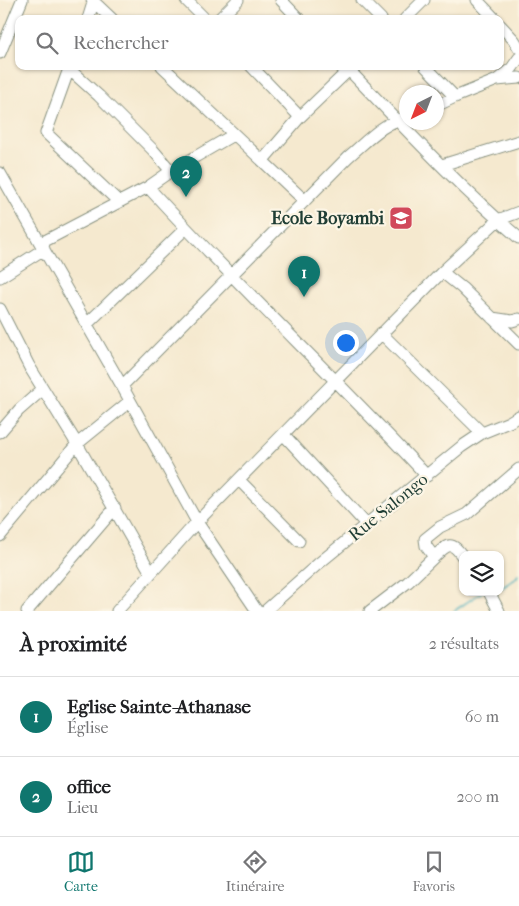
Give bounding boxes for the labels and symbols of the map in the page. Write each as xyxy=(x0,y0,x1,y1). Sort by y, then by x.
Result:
north arrow xyxy=(399,85,444,130)
pin: 2 xyxy=(170,156,202,197)
school or university icon: Ecole Boyambi xyxy=(388,205,414,231)
place label: Ecole Boyambi xyxy=(271,208,385,229)
pin: 1 xyxy=(288,256,320,297)
your location xyxy=(333,330,359,356)
street label: Rue Salongo xyxy=(344,469,432,546)

